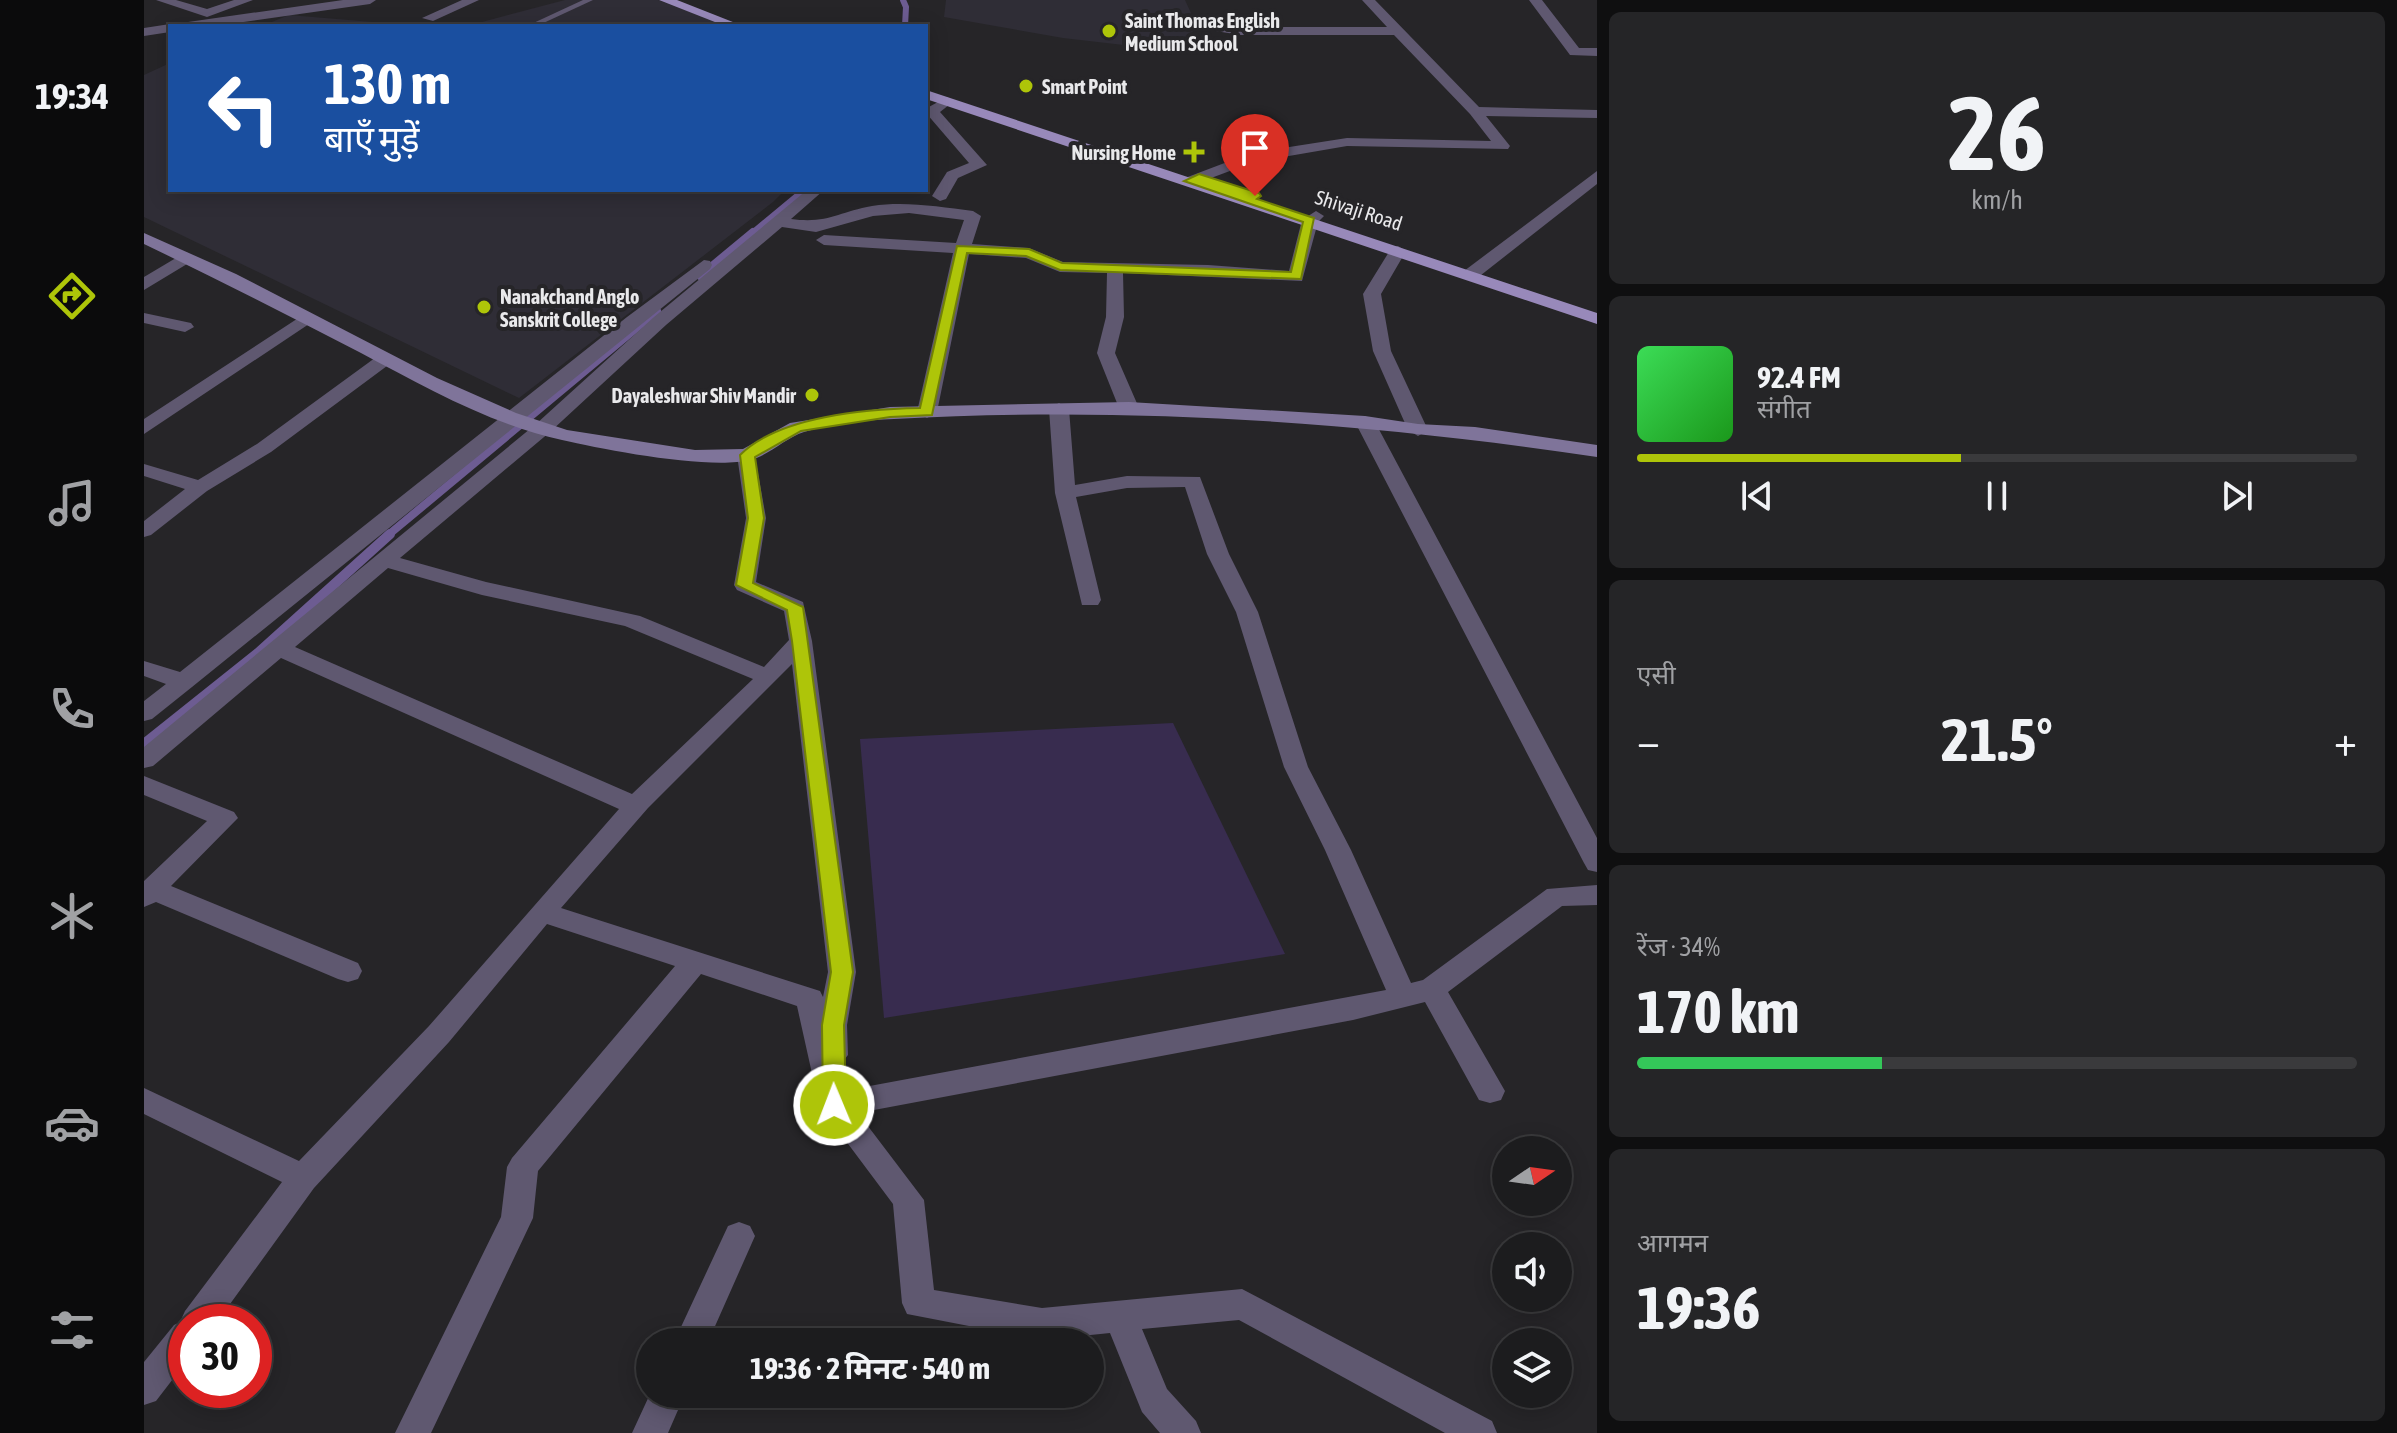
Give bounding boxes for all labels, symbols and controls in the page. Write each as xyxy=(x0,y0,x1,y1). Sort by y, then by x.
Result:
place label: Saint Thomas English Medium School xyxy=(1125,9,1280,55)
marker: Saint Thomas English Medium School xyxy=(1100,22,1118,40)
text: 130 m xyxy=(324,52,451,116)
icon: left xyxy=(192,56,296,160)
text: 26 xyxy=(1948,73,2046,192)
text: 19:34 xyxy=(35,75,109,117)
place label: Smart Point xyxy=(1042,75,1128,98)
marker: Smart Point xyxy=(1017,77,1035,95)
pin xyxy=(1221,114,1289,196)
text: बाएँ मुड़ें xyxy=(324,118,420,160)
icon: arrive xyxy=(1233,126,1277,170)
place label: Nursing Home xyxy=(1071,141,1176,164)
marker: Nursing Home xyxy=(1183,141,1205,163)
street label: Shivaji Road xyxy=(1313,185,1405,235)
text: km/h xyxy=(1971,185,2023,215)
icon: directions xyxy=(44,268,100,324)
place label: Nanakchand Anglo Sanskrit College xyxy=(500,285,639,331)
marker: Nanakchand Anglo Sanskrit College xyxy=(475,298,493,316)
text: 92.4 FM xyxy=(1757,360,1841,394)
place label: Dayaleshwar Shiv Mandir xyxy=(611,384,797,407)
marker: Dayaleshwar Shiv Mandir xyxy=(803,386,821,404)
text: संगीत xyxy=(1757,394,1811,424)
icon: previous xyxy=(1735,474,1779,518)
icon: pause xyxy=(1975,474,2019,518)
icon: next xyxy=(2215,474,2259,518)
icon: music xyxy=(44,475,100,531)
text: एसी xyxy=(1637,660,1676,690)
icon: phone xyxy=(44,681,100,737)
text: 21.5° xyxy=(1941,705,2053,774)
text: − xyxy=(1637,715,1660,765)
text: + xyxy=(2334,715,2357,765)
icon: climate xyxy=(44,888,100,944)
text: रेंज · 34% xyxy=(1637,932,1720,962)
text: 170 km xyxy=(1637,977,1799,1046)
position arrow xyxy=(792,1063,876,1147)
icon: car xyxy=(44,1095,100,1151)
north arrow xyxy=(1492,1136,1572,1216)
map controls xyxy=(1492,1136,1572,1408)
text: आगमन xyxy=(1637,1228,1708,1258)
button: sound xyxy=(1492,1232,1572,1312)
text: 19:36 xyxy=(1637,1273,1760,1342)
icon: filters xyxy=(44,1302,100,1358)
speed limit sign: 30 xyxy=(168,1304,272,1408)
button: layers xyxy=(1492,1328,1572,1408)
text: 19:36 · 2 मिनट · 540 m xyxy=(750,1351,990,1385)

